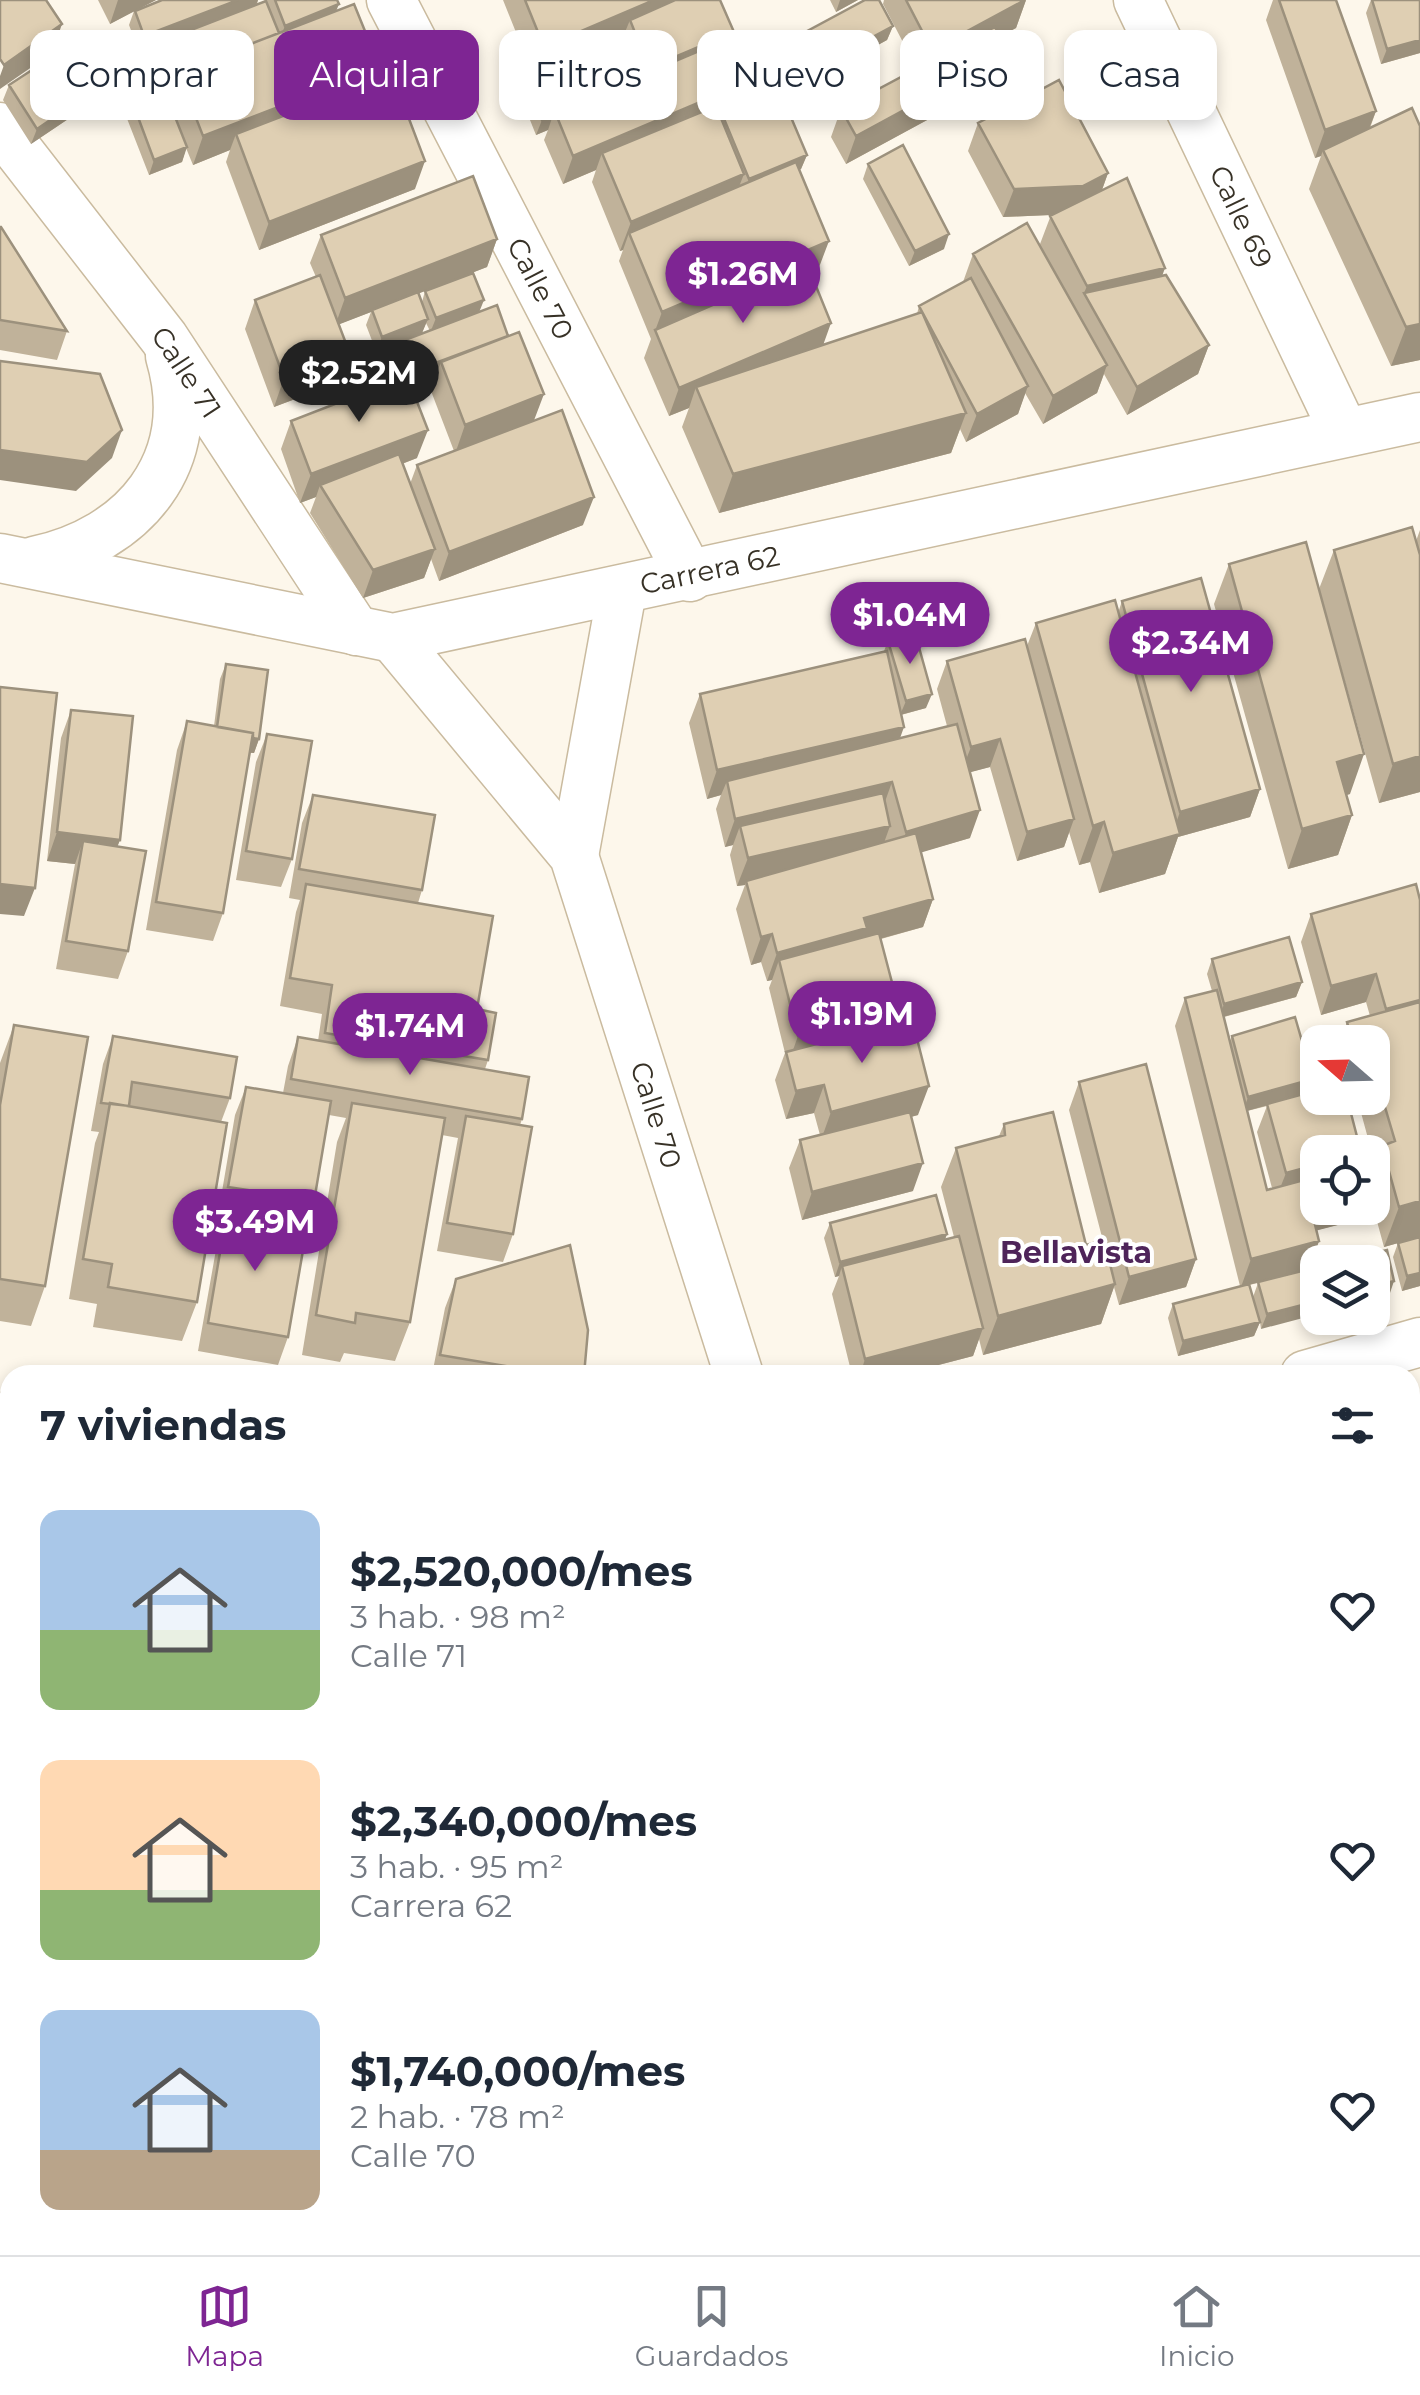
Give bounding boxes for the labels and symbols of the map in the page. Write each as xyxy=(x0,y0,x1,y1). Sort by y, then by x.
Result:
street label: Calle 69 xyxy=(1202,160,1280,273)
street label: Calle 70 xyxy=(500,232,581,345)
pin: $1.26M xyxy=(662,241,824,326)
street label: Calle 71 xyxy=(144,319,229,424)
pin: $2.52M xyxy=(278,340,440,425)
street label: Carrera 62 xyxy=(637,538,783,601)
pin: $1.04M xyxy=(829,582,991,667)
pin: $2.34M xyxy=(1110,610,1272,695)
pin: $1.19M xyxy=(781,981,943,1066)
pin: $1.74M xyxy=(329,993,491,1078)
north arrow xyxy=(1300,1025,1390,1115)
street label: Calle 70 xyxy=(623,1057,689,1172)
pin: $3.49M xyxy=(174,1189,336,1274)
district label: Bellavista xyxy=(1000,1234,1152,1271)

